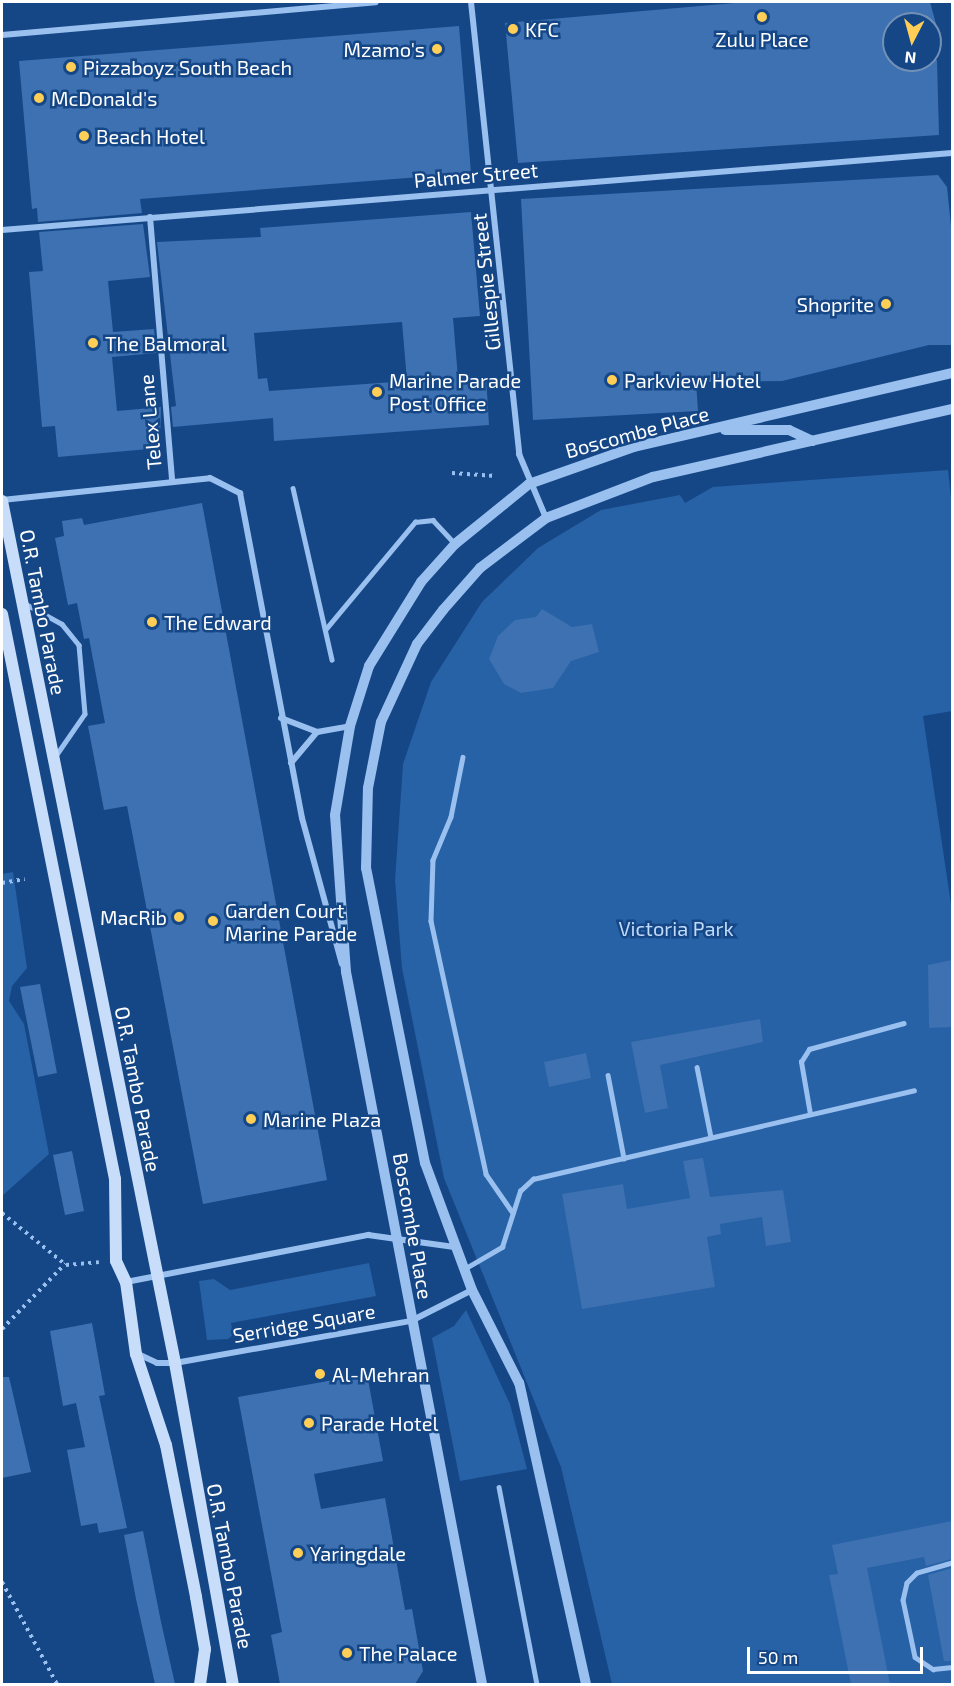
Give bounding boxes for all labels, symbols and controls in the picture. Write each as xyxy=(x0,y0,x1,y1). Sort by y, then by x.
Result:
marker: Zulu Place xyxy=(755,10,769,24)
north arrow xyxy=(882,12,942,72)
place label: KFC xyxy=(525,17,559,41)
marker: KFC xyxy=(506,22,520,36)
place label: Zulu Place xyxy=(715,27,809,51)
place label: Mzamo's xyxy=(343,37,425,61)
marker: Mzamo's xyxy=(430,42,444,56)
text: N xyxy=(904,48,917,68)
place label: Pizzaboyz South Beach xyxy=(83,55,292,79)
marker: Pizzaboyz South Beach xyxy=(64,60,78,74)
place label: McDonald's xyxy=(51,86,157,110)
marker: McDonald's xyxy=(32,91,46,105)
place label: Beach Hotel xyxy=(96,124,205,148)
marker: Beach Hotel xyxy=(77,129,91,143)
street label: Palmer Street xyxy=(413,158,539,192)
street label: Gillespie Street xyxy=(467,212,505,352)
place label: Shoprite xyxy=(797,292,874,316)
marker: Shoprite xyxy=(879,297,893,311)
place label: The Balmoral xyxy=(105,331,227,355)
marker: The Balmoral xyxy=(86,336,100,350)
place label: Marine Parade Post Office xyxy=(389,368,521,415)
place label: Parkview Hotel xyxy=(624,368,761,392)
street label: Telex Lane xyxy=(134,373,166,471)
marker: Parkview Hotel xyxy=(605,373,619,387)
marker: Marine Parade Post Office xyxy=(370,385,384,399)
street label: Boscombe Place xyxy=(562,401,712,463)
street label: O.R. Tambo Parade xyxy=(15,527,71,697)
place label: The Edward xyxy=(164,610,272,634)
marker: The Edward xyxy=(145,615,159,629)
place label: Garden Court Marine Parade xyxy=(225,898,357,945)
place label: MacRib xyxy=(100,905,167,929)
marker: MacRib xyxy=(172,910,186,924)
marker: Garden Court Marine Parade xyxy=(206,914,220,928)
park label: Victoria Park xyxy=(618,916,734,940)
street label: O.R. Tambo Parade xyxy=(110,1004,166,1174)
place label: Marine Plaza xyxy=(263,1107,381,1131)
marker: Marine Plaza xyxy=(244,1112,258,1126)
street label: Boscombe Place xyxy=(388,1151,438,1301)
street label: Serridge Square xyxy=(231,1299,377,1347)
place label: Al-Mehran xyxy=(332,1362,429,1386)
marker: Al-Mehran xyxy=(313,1367,327,1381)
place label: Parade Hotel xyxy=(321,1411,438,1435)
marker: Parade Hotel xyxy=(302,1416,316,1430)
street label: O.R. Tambo Parade xyxy=(202,1481,258,1651)
place label: Yaringdale xyxy=(310,1541,406,1565)
marker: Yaringdale xyxy=(291,1546,305,1560)
scale bar xyxy=(750,1635,926,1673)
place label: The Palace xyxy=(359,1641,457,1665)
marker: The Palace xyxy=(340,1646,354,1660)
text: 50 m xyxy=(758,1646,798,1668)

